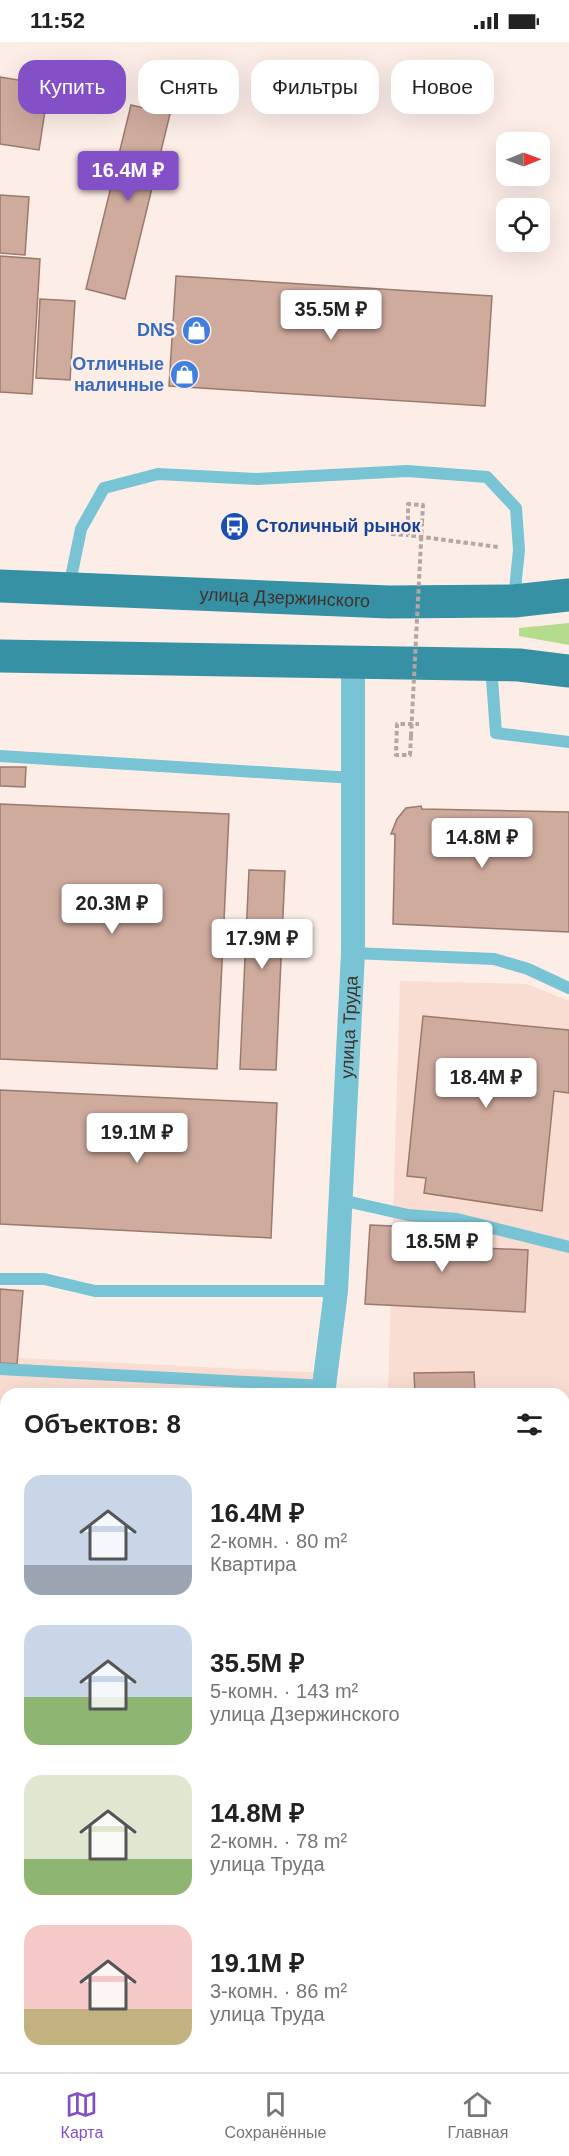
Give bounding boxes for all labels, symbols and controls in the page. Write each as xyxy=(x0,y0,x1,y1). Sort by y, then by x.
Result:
text: 11:52 xyxy=(30,8,85,33)
chip: Купить xyxy=(18,60,126,114)
chip: Снять xyxy=(138,60,239,114)
chip: Фильтры xyxy=(251,60,379,114)
chip: Новое xyxy=(391,60,494,114)
north arrow xyxy=(496,132,550,186)
map controls xyxy=(496,132,550,252)
pin: 16.4M ₽ xyxy=(73,151,183,202)
text: 16.4M ₽ xyxy=(92,159,164,181)
button: locate xyxy=(496,198,550,252)
pin: 35.5M ₽ xyxy=(276,290,386,341)
text: 35.5M ₽ xyxy=(295,298,367,320)
shop icon: DNS xyxy=(180,314,212,346)
place label: DNS xyxy=(137,320,175,340)
place label: Отличные наличные xyxy=(72,354,164,395)
shop icon: Отличные наличные xyxy=(169,358,201,390)
bus stop icon: Столичный рынок xyxy=(219,510,251,542)
place label: Столичный рынок xyxy=(256,516,422,536)
street label: улица Дзержинского xyxy=(199,584,370,611)
pin: 14.8M ₽ xyxy=(427,818,537,869)
text: 14.8M ₽ xyxy=(446,826,518,848)
pin: 20.3M ₽ xyxy=(57,884,167,935)
text: 20.3M ₽ xyxy=(76,892,148,914)
pin: 17.9M ₽ xyxy=(207,919,317,970)
text: 17.9M ₽ xyxy=(226,927,298,949)
street label: улица Труда xyxy=(337,974,362,1079)
pin: 18.4M ₽ xyxy=(431,1058,541,1109)
text: 18.4M ₽ xyxy=(450,1066,522,1088)
pin: 19.1M ₽ xyxy=(82,1113,192,1164)
text: 19.1M ₽ xyxy=(101,1121,173,1143)
pin: 18.5M ₽ xyxy=(387,1222,497,1273)
text: 18.5M ₽ xyxy=(406,1230,478,1252)
icon: filters xyxy=(513,1408,546,1441)
text: Объектов: 8 xyxy=(24,1409,181,1439)
text: 16.4M ₽ xyxy=(210,1498,305,1528)
icon: home xyxy=(72,1499,144,1571)
text: 2-комн. · 80 m² xyxy=(210,1530,347,1552)
text: Квартира xyxy=(210,1553,296,1575)
text: 35.5M ₽ xyxy=(210,1648,305,1678)
icon: home xyxy=(72,1649,144,1721)
text: 5-комн. · 143 m² xyxy=(210,1680,358,1702)
text: улица Дзержинского xyxy=(210,1703,400,1725)
text: 14.8M ₽ xyxy=(210,1798,305,1828)
icon: home xyxy=(72,1799,144,1871)
text: 2-комн. · 78 m² xyxy=(210,1830,347,1852)
text: улица Труда xyxy=(210,1853,325,1875)
text: 19.1M ₽ xyxy=(210,1948,305,1978)
icon: home xyxy=(72,1949,144,2021)
text: 3-комн. · 86 m² xyxy=(210,1980,347,2002)
text: улица Труда xyxy=(210,2003,325,2025)
tab: Карта xyxy=(61,2088,103,2142)
tab: Сохранённые xyxy=(225,2088,326,2142)
tab: Главная xyxy=(448,2088,508,2142)

